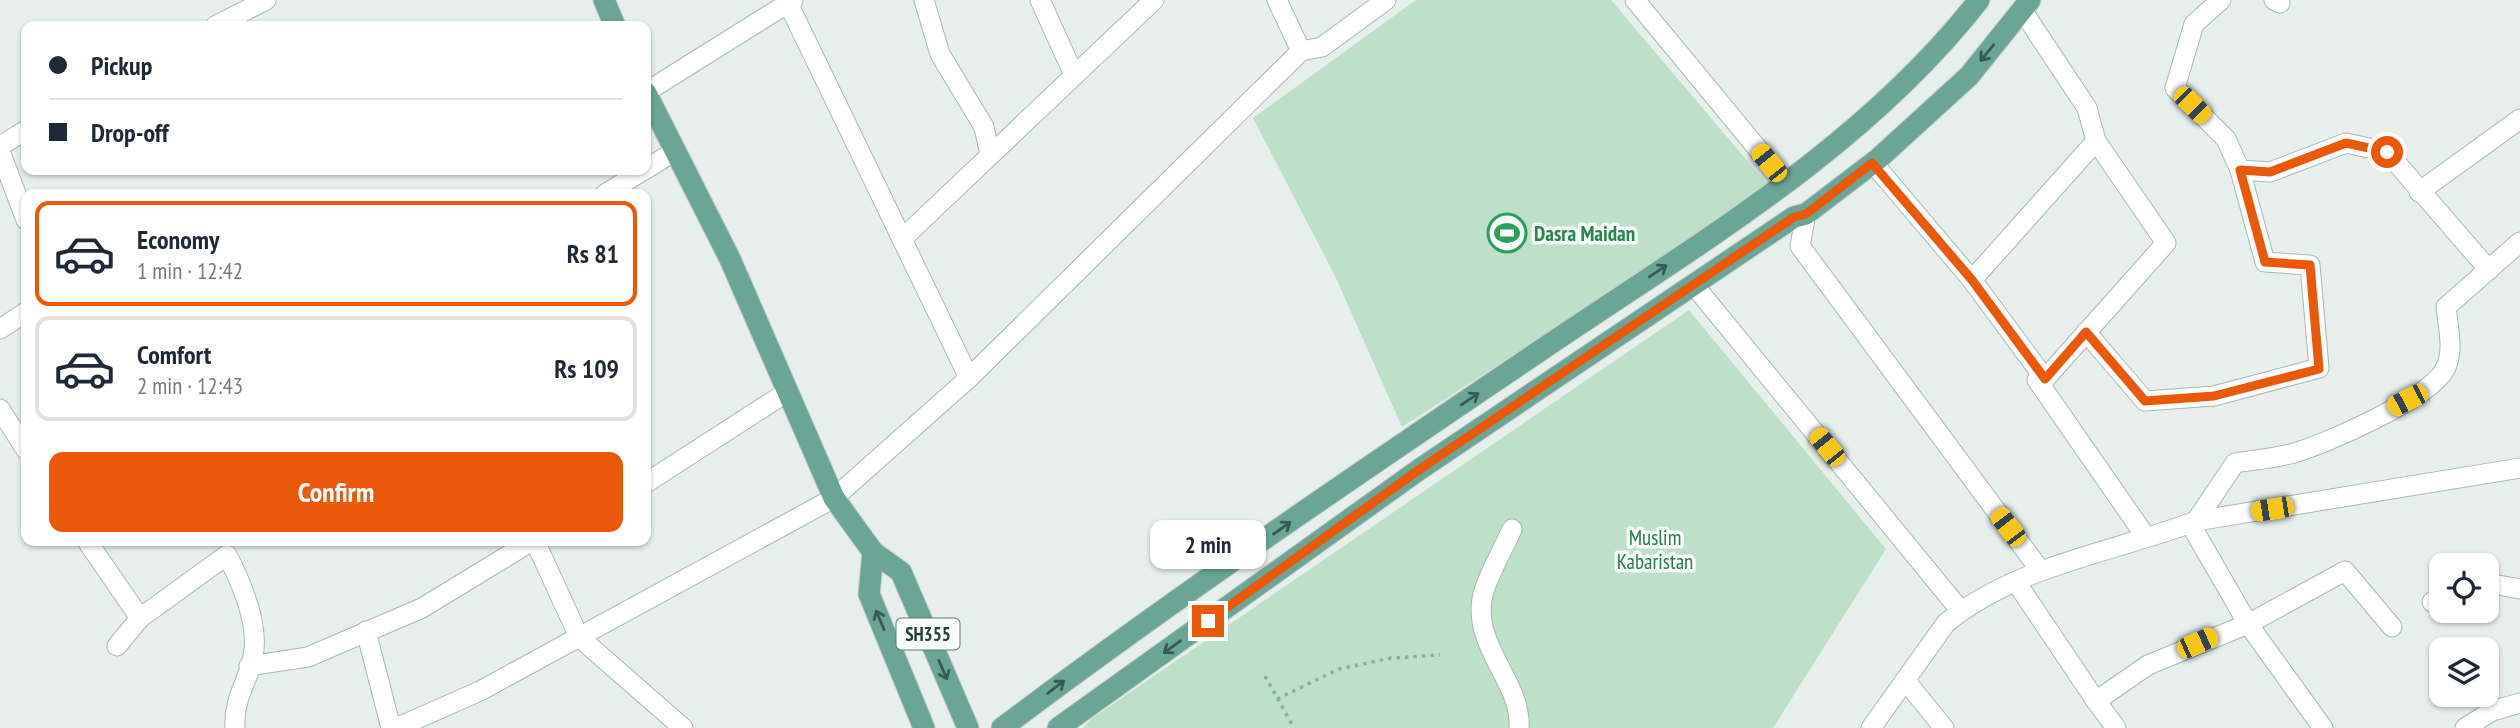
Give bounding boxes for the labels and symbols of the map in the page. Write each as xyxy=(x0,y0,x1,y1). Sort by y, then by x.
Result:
one-way arrow xyxy=(1980,44,1995,62)
car xyxy=(2170,83,2215,127)
route start xyxy=(2371,136,2403,168)
car xyxy=(1748,140,1791,186)
sports icon: Dasra Maidan xyxy=(1486,212,1528,254)
place label: Dasra Maidan xyxy=(1534,220,1635,247)
one-way arrow xyxy=(1648,264,1667,278)
car xyxy=(2384,381,2431,419)
one-way arrow xyxy=(1459,392,1479,406)
car xyxy=(1806,424,1849,470)
car xyxy=(2250,495,2295,523)
car xyxy=(1987,504,2030,550)
callout: 2 min xyxy=(1150,520,1266,568)
one-way arrow xyxy=(1272,521,1291,535)
park label: Muslim Kabaristan xyxy=(1617,524,1693,575)
route end xyxy=(1192,605,1224,637)
one-way arrow xyxy=(872,609,885,631)
road number: SH355 xyxy=(897,618,960,650)
car xyxy=(2174,625,2221,661)
one-way arrow xyxy=(1163,640,1182,654)
one-way arrow xyxy=(938,659,951,681)
one-way arrow xyxy=(1046,680,1065,694)

